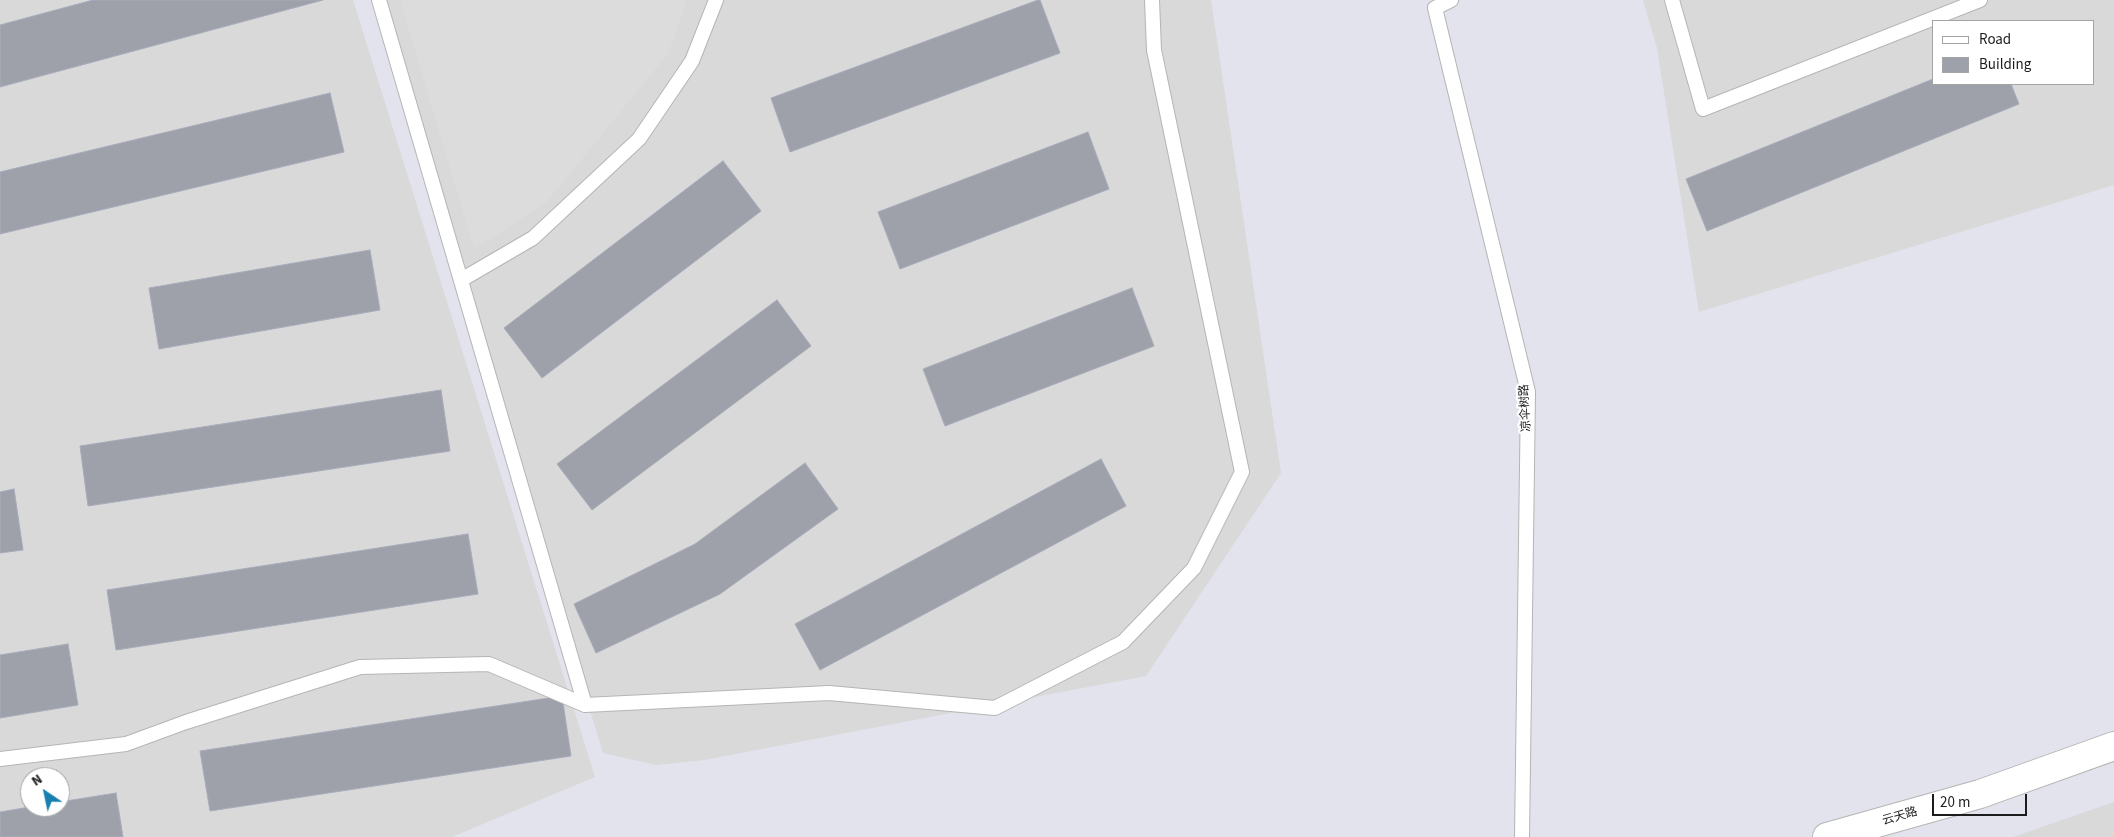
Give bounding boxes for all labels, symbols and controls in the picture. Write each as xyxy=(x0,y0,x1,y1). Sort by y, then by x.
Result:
legend xyxy=(1932,20,2094,85)
text: Road xyxy=(1979,29,2011,50)
text: Building xyxy=(1979,54,2031,75)
street label: 凉伞树路 xyxy=(1518,384,1534,432)
north arrow xyxy=(20,767,70,817)
text: N xyxy=(28,769,47,791)
scale bar xyxy=(1934,784,2029,816)
text: 20 m xyxy=(1940,792,1970,813)
street label: 云天路 xyxy=(1881,805,1919,829)

